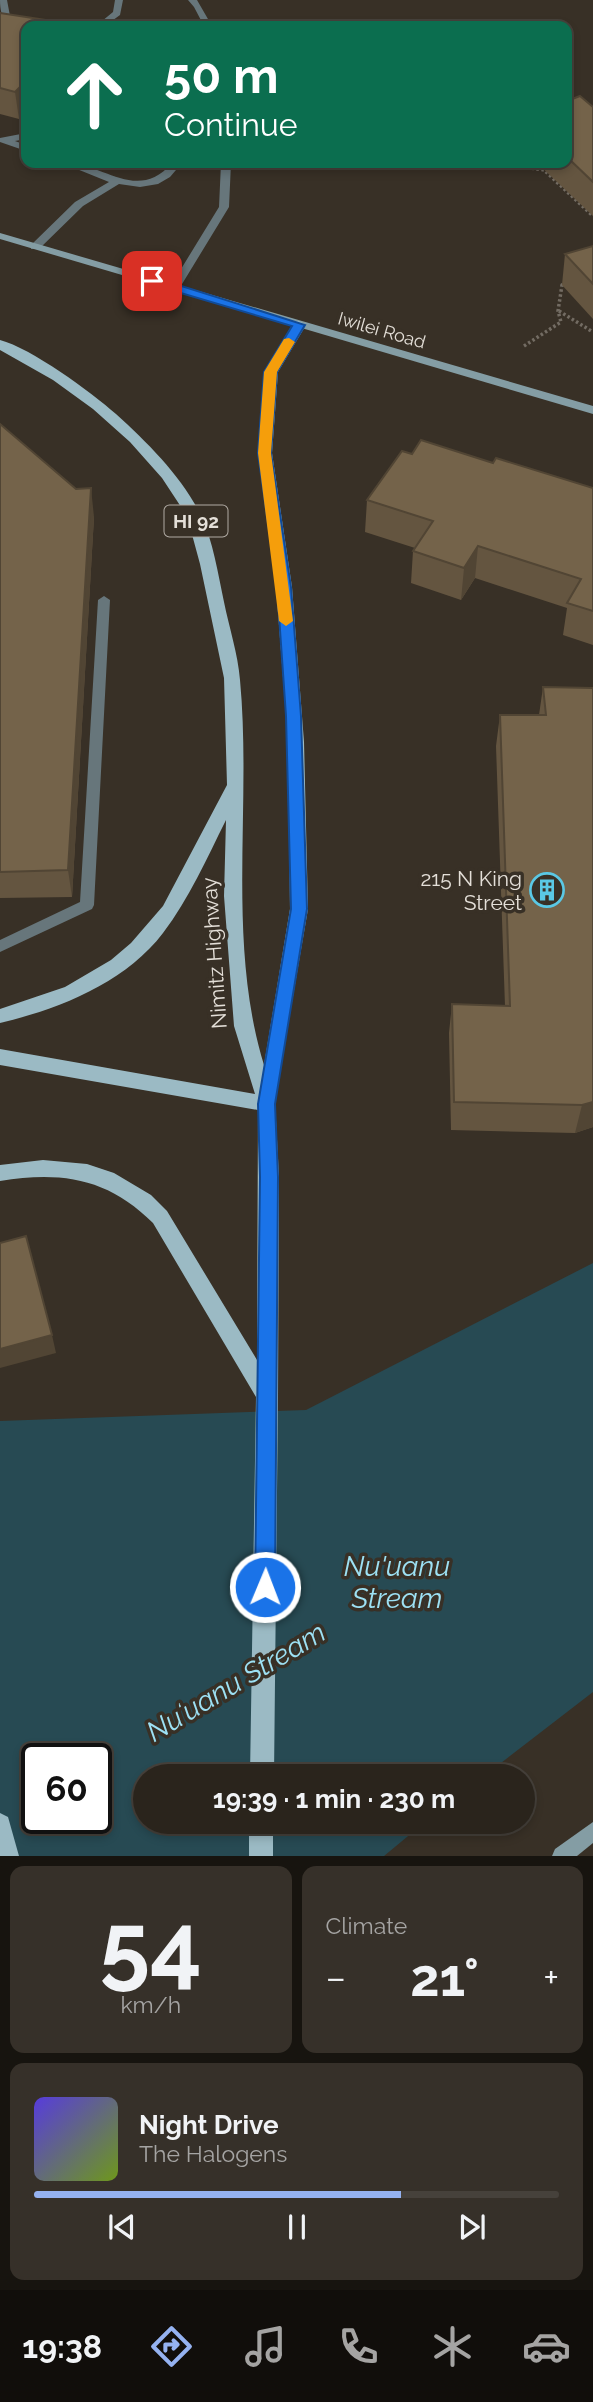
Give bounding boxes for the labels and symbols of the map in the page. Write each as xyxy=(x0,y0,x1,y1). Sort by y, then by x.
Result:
pin xyxy=(122,251,182,311)
street label: Iwilei Road xyxy=(336,307,428,353)
road number: HI 92 xyxy=(164,506,228,536)
place label: 215 N King Street xyxy=(420,866,522,915)
building icon: 215 N King Street xyxy=(528,871,566,909)
street label: Nimitz Highway xyxy=(196,876,232,1030)
position arrow xyxy=(228,1550,302,1624)
water label: Nu'uanu Stream xyxy=(344,1550,450,1615)
water label: Nuʻuanu Stream xyxy=(141,1616,331,1748)
speed limit sign: 60 xyxy=(21,1743,112,1834)

